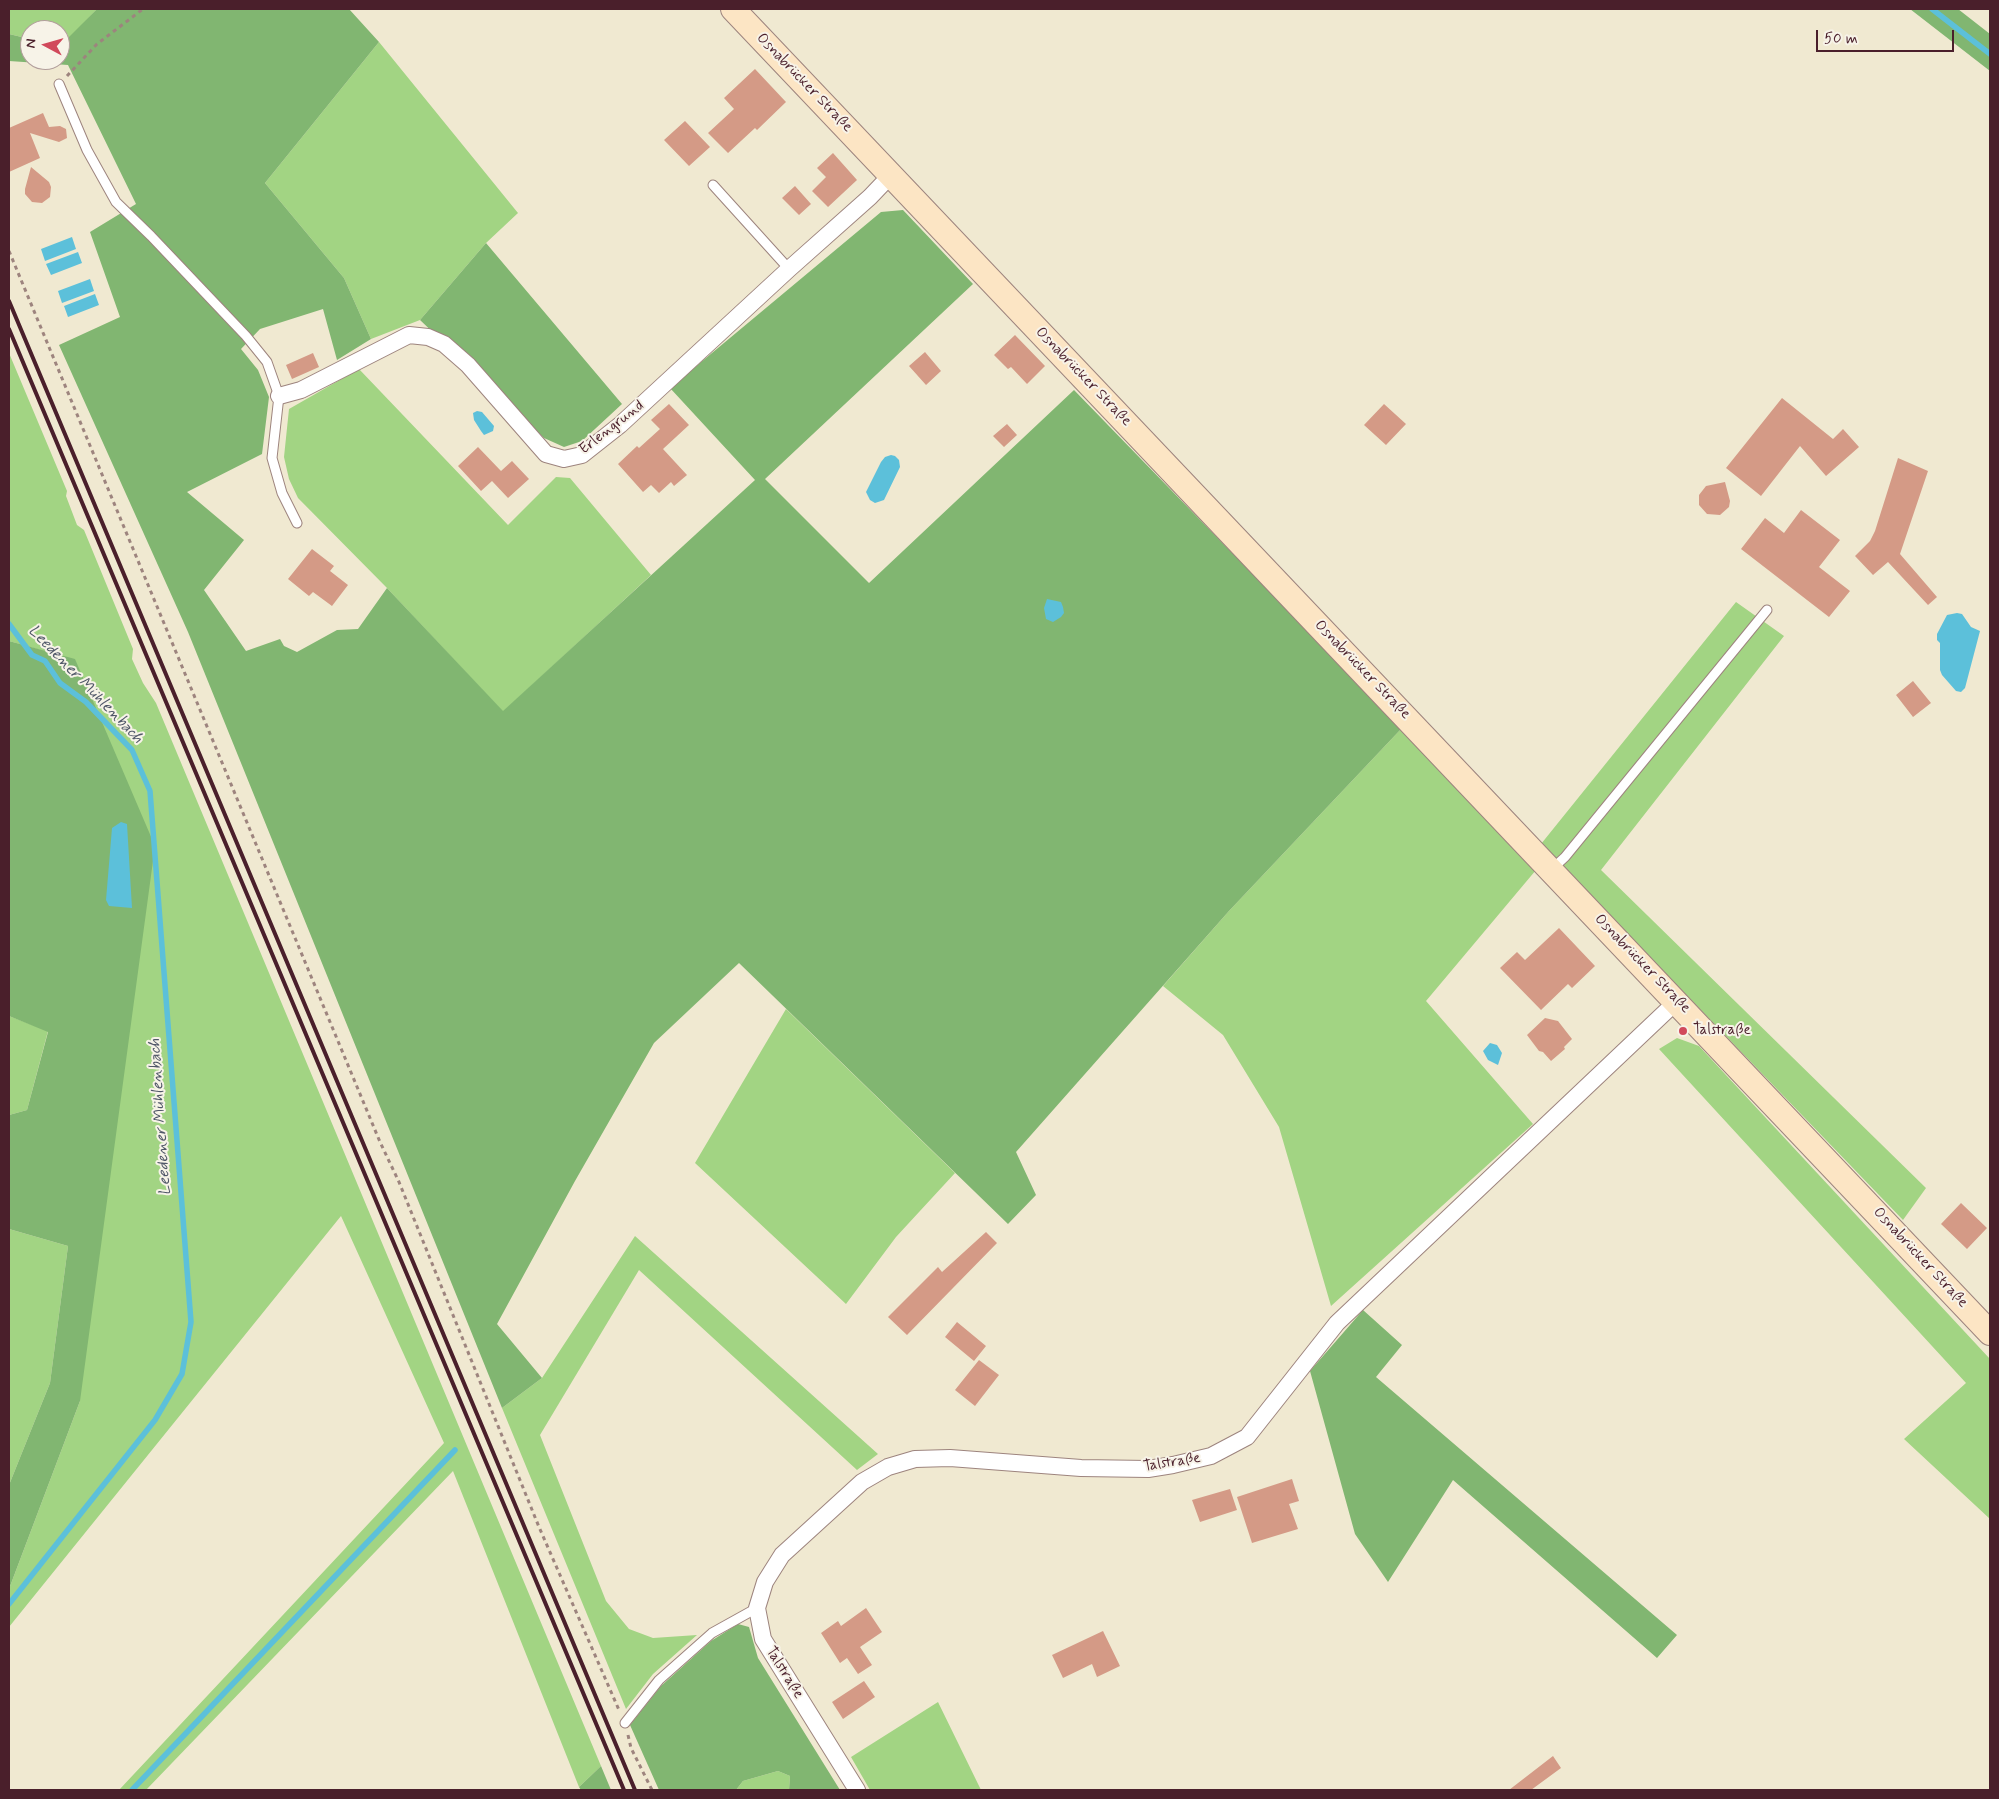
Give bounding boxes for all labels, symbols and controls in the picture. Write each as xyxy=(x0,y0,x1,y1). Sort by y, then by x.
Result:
north arrow xyxy=(20,20,70,70)
scale bar xyxy=(1819,20,1956,52)
text: 50 m xyxy=(1824,29,1858,49)
street label: Osnabrücker Straße xyxy=(752,30,856,136)
text: N xyxy=(22,38,41,49)
street label: Osnabrücker Straße xyxy=(1031,324,1135,430)
street label: Erlengrund xyxy=(576,397,648,459)
street label: Osnabrücker Straße xyxy=(1310,617,1414,723)
water label: Leedener Mühlenbach xyxy=(23,622,147,748)
street label: Osnabrücker Straße xyxy=(1590,911,1694,1017)
place label: Talstraße xyxy=(1693,1022,1751,1040)
marker: Talstraße xyxy=(1677,1025,1689,1037)
water label: Leedener Mühlenbach xyxy=(146,1038,176,1196)
street label: Osnabrücker Straße xyxy=(1869,1204,1971,1312)
street label: Talstraße xyxy=(1142,1450,1202,1476)
street label: Talstraße xyxy=(761,1644,807,1702)

